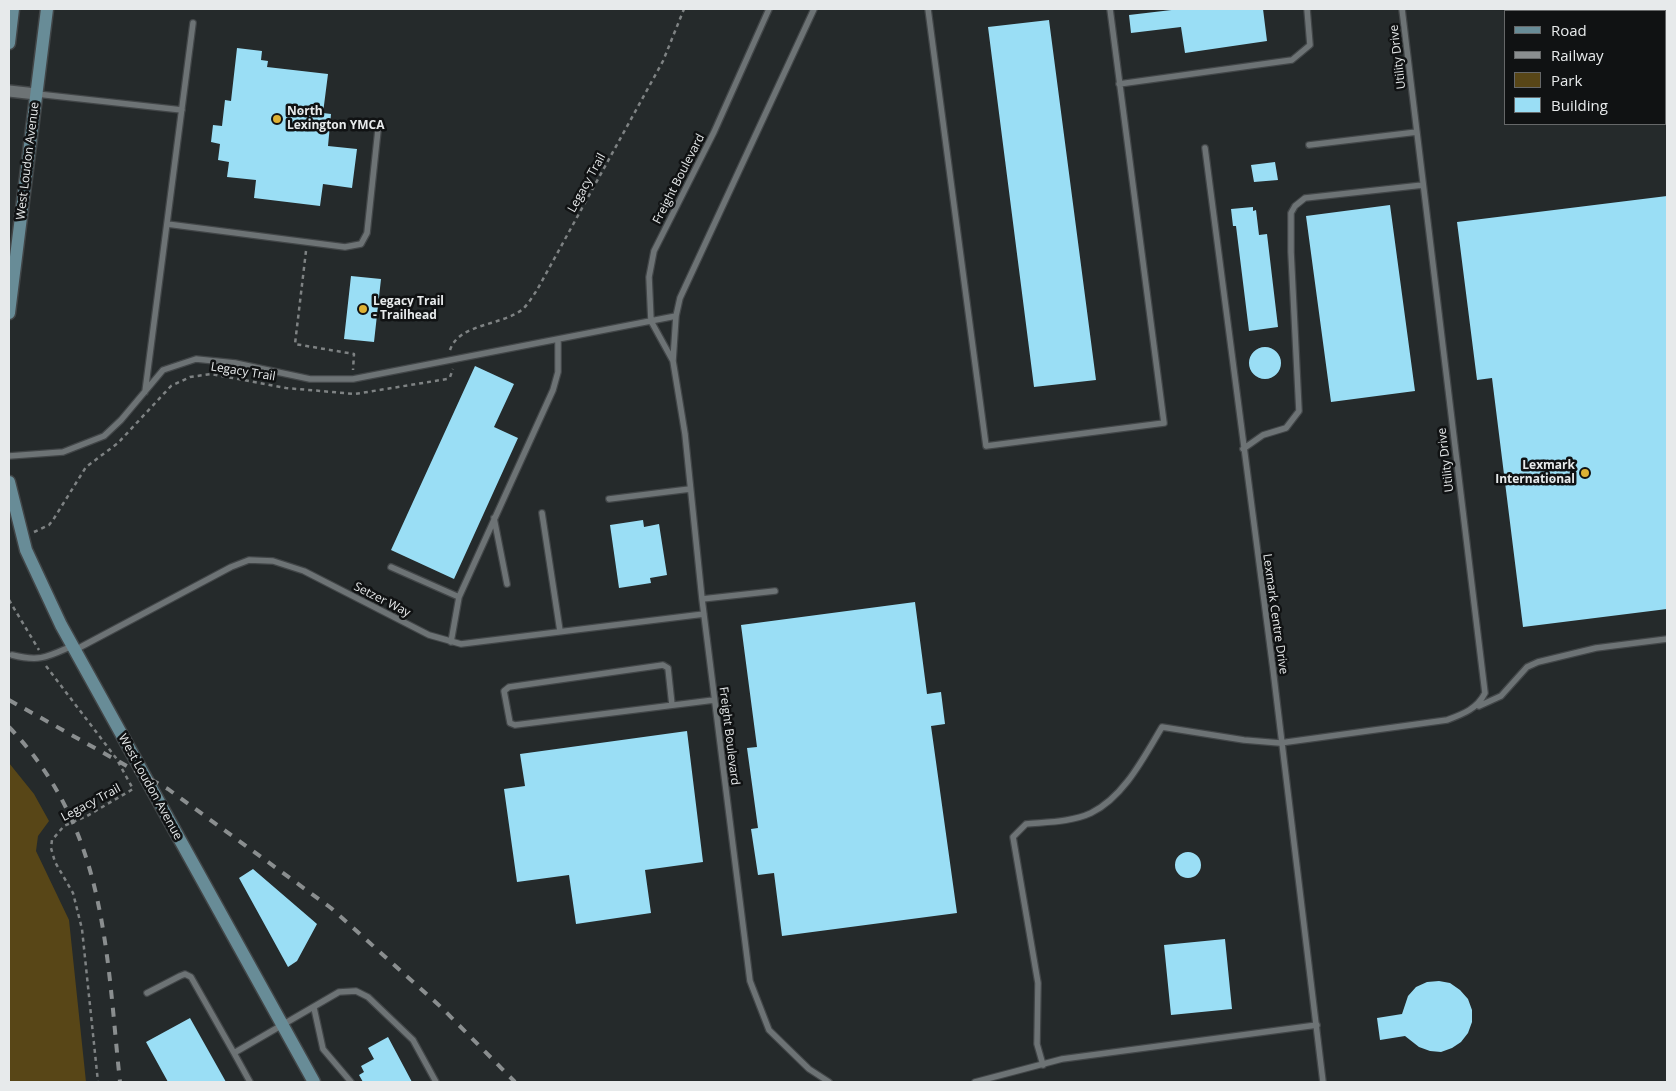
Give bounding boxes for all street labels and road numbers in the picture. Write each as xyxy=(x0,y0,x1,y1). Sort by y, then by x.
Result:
street label: Utility Drive xyxy=(1387,24,1409,90)
street label: West Loudon Avenue xyxy=(14,101,42,221)
street label: Freight Boulevard xyxy=(650,132,708,226)
street label: Legacy Trail xyxy=(565,151,609,215)
street label: Legacy Trail xyxy=(210,360,276,384)
street label: Utility Drive xyxy=(1435,427,1457,493)
street label: Lexmark Centre Drive xyxy=(1259,553,1291,675)
street label: Setzer Way xyxy=(351,580,413,620)
street label: Freight Boulevard xyxy=(716,686,742,786)
street label: West Loudon Avenue xyxy=(115,732,185,842)
street label: Legacy Trail xyxy=(59,781,123,825)

